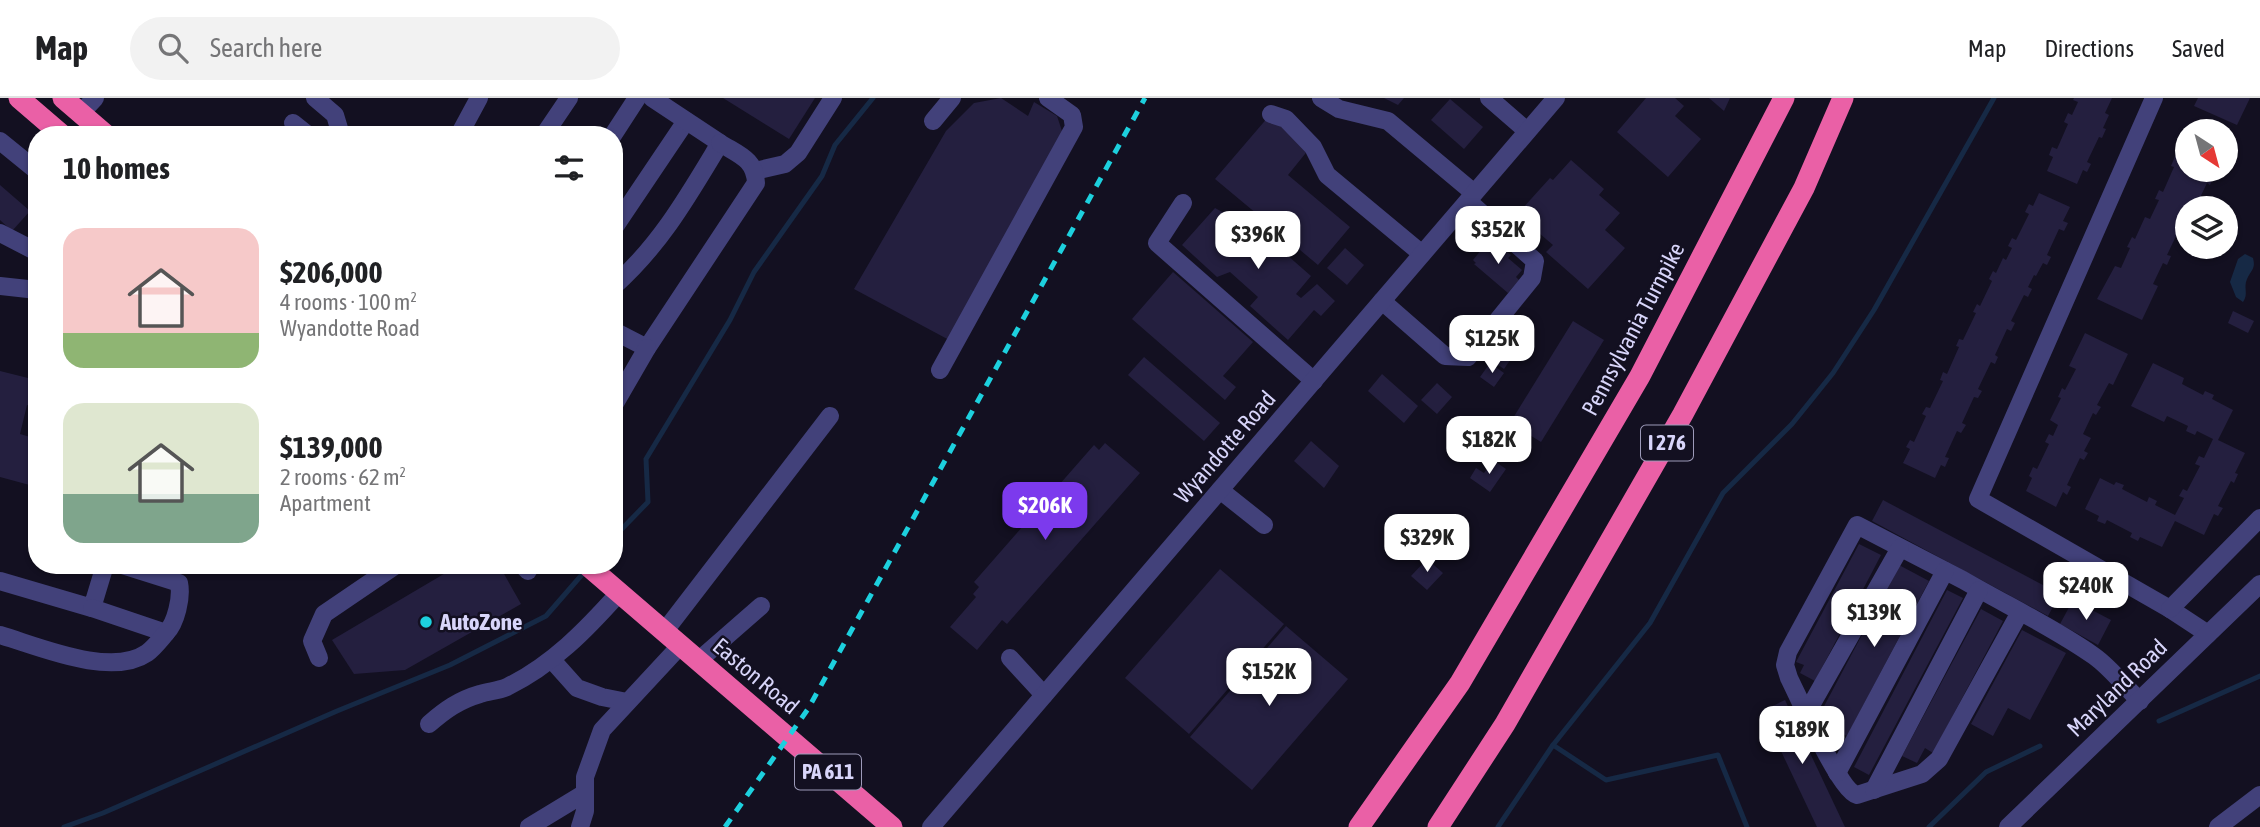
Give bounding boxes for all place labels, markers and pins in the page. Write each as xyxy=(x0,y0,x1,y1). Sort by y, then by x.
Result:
pin: $352K xyxy=(1449,206,1547,266)
pin: $396K xyxy=(1209,212,1307,271)
pin: $125K xyxy=(1443,316,1541,375)
pin: $182K xyxy=(1440,416,1538,476)
pin: $206K xyxy=(996,482,1094,542)
pin: $329K xyxy=(1378,514,1476,574)
pin: $240K xyxy=(2037,562,2135,622)
pin: $139K xyxy=(1825,589,1923,649)
place label: AutoZone xyxy=(439,609,522,635)
marker: AutoZone xyxy=(418,614,434,630)
pin: $152K xyxy=(1220,648,1318,708)
pin: $189K xyxy=(1753,706,1851,766)

